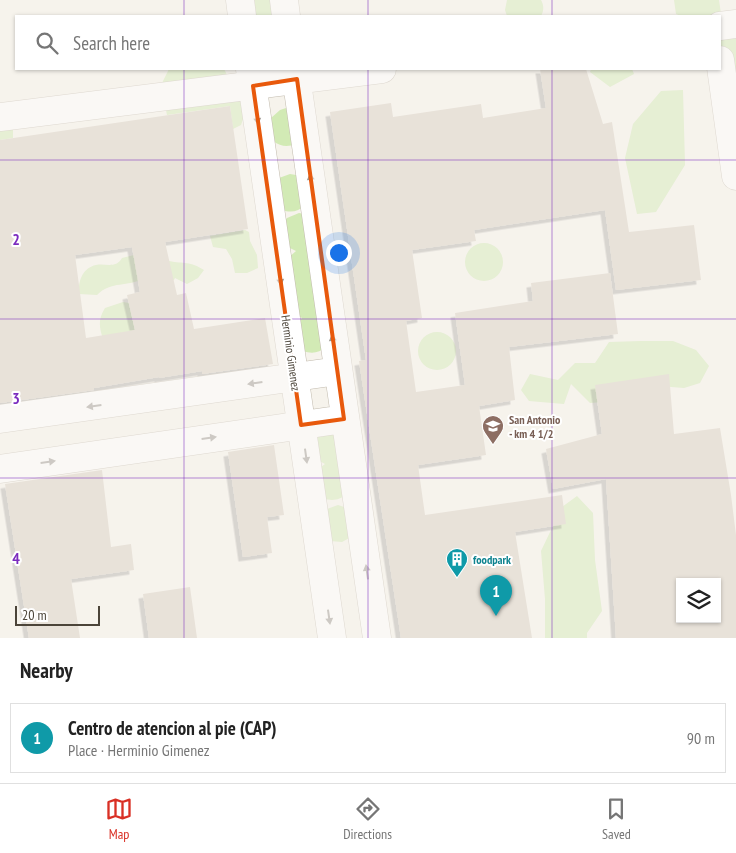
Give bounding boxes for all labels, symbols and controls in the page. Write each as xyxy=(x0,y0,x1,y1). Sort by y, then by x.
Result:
search box xyxy=(15,15,721,70)
icon: search xyxy=(33,29,61,57)
text: Search here xyxy=(73,31,150,55)
one-way arrow xyxy=(253,109,261,125)
one-way arrow xyxy=(307,173,315,189)
text: 2 xyxy=(12,229,20,249)
your location xyxy=(326,240,352,266)
one-way arrow xyxy=(276,270,284,286)
street label: Herminio Gimenez xyxy=(278,314,304,392)
one-way arrow xyxy=(329,334,337,350)
one-way arrow xyxy=(246,379,262,387)
text: 3 xyxy=(12,388,20,408)
one-way arrow xyxy=(85,402,101,410)
place label: San Antonio - km 4 1/2 xyxy=(509,412,561,441)
school or university icon: San Antonio - km 4 1/2 xyxy=(481,414,505,445)
one-way arrow xyxy=(201,434,217,442)
one-way arrow xyxy=(302,448,310,464)
one-way arrow xyxy=(41,457,57,465)
building icon: foodpark xyxy=(445,547,469,578)
text: 4 xyxy=(12,548,20,568)
place label: foodpark xyxy=(473,552,511,567)
one-way arrow xyxy=(363,564,371,580)
pin: 1 xyxy=(480,575,512,616)
map controls xyxy=(676,578,721,623)
button: layers xyxy=(676,578,721,623)
scale bar xyxy=(15,603,100,626)
text: 20 m xyxy=(22,606,47,624)
one-way arrow xyxy=(325,609,333,625)
text: Nearby xyxy=(20,657,73,684)
text: Centro de atencion al pie (CAP) xyxy=(68,716,277,740)
text: 1 xyxy=(33,728,41,748)
text: 90 m xyxy=(687,728,715,748)
text: Place · Herminio Gimenez xyxy=(68,740,209,760)
tab: Map xyxy=(105,795,133,843)
tab: Directions xyxy=(343,795,392,843)
tab: Saved xyxy=(602,795,631,843)

